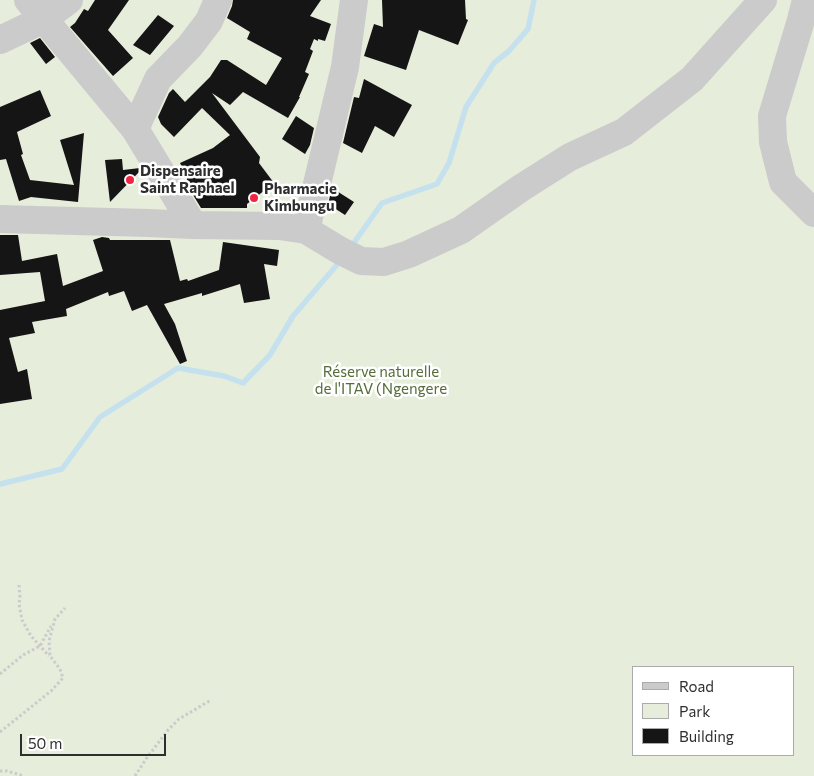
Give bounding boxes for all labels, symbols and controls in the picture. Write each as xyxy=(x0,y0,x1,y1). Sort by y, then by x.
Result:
place label: Dispensaire Saint Raphael xyxy=(140,162,235,197)
marker: Dispensaire Saint Raphael xyxy=(124,174,136,186)
place label: Pharmacie Kimbungu xyxy=(264,180,337,215)
marker: Pharmacie Kimbungu xyxy=(248,192,260,204)
park label: Réserve naturelle de l'ITAV (Ngengere xyxy=(315,363,447,398)
legend xyxy=(632,666,794,756)
text: Road xyxy=(679,677,714,695)
text: Park xyxy=(679,702,710,720)
scale bar xyxy=(22,724,169,756)
text: Building xyxy=(679,727,734,745)
text: 50 m xyxy=(28,734,62,752)

